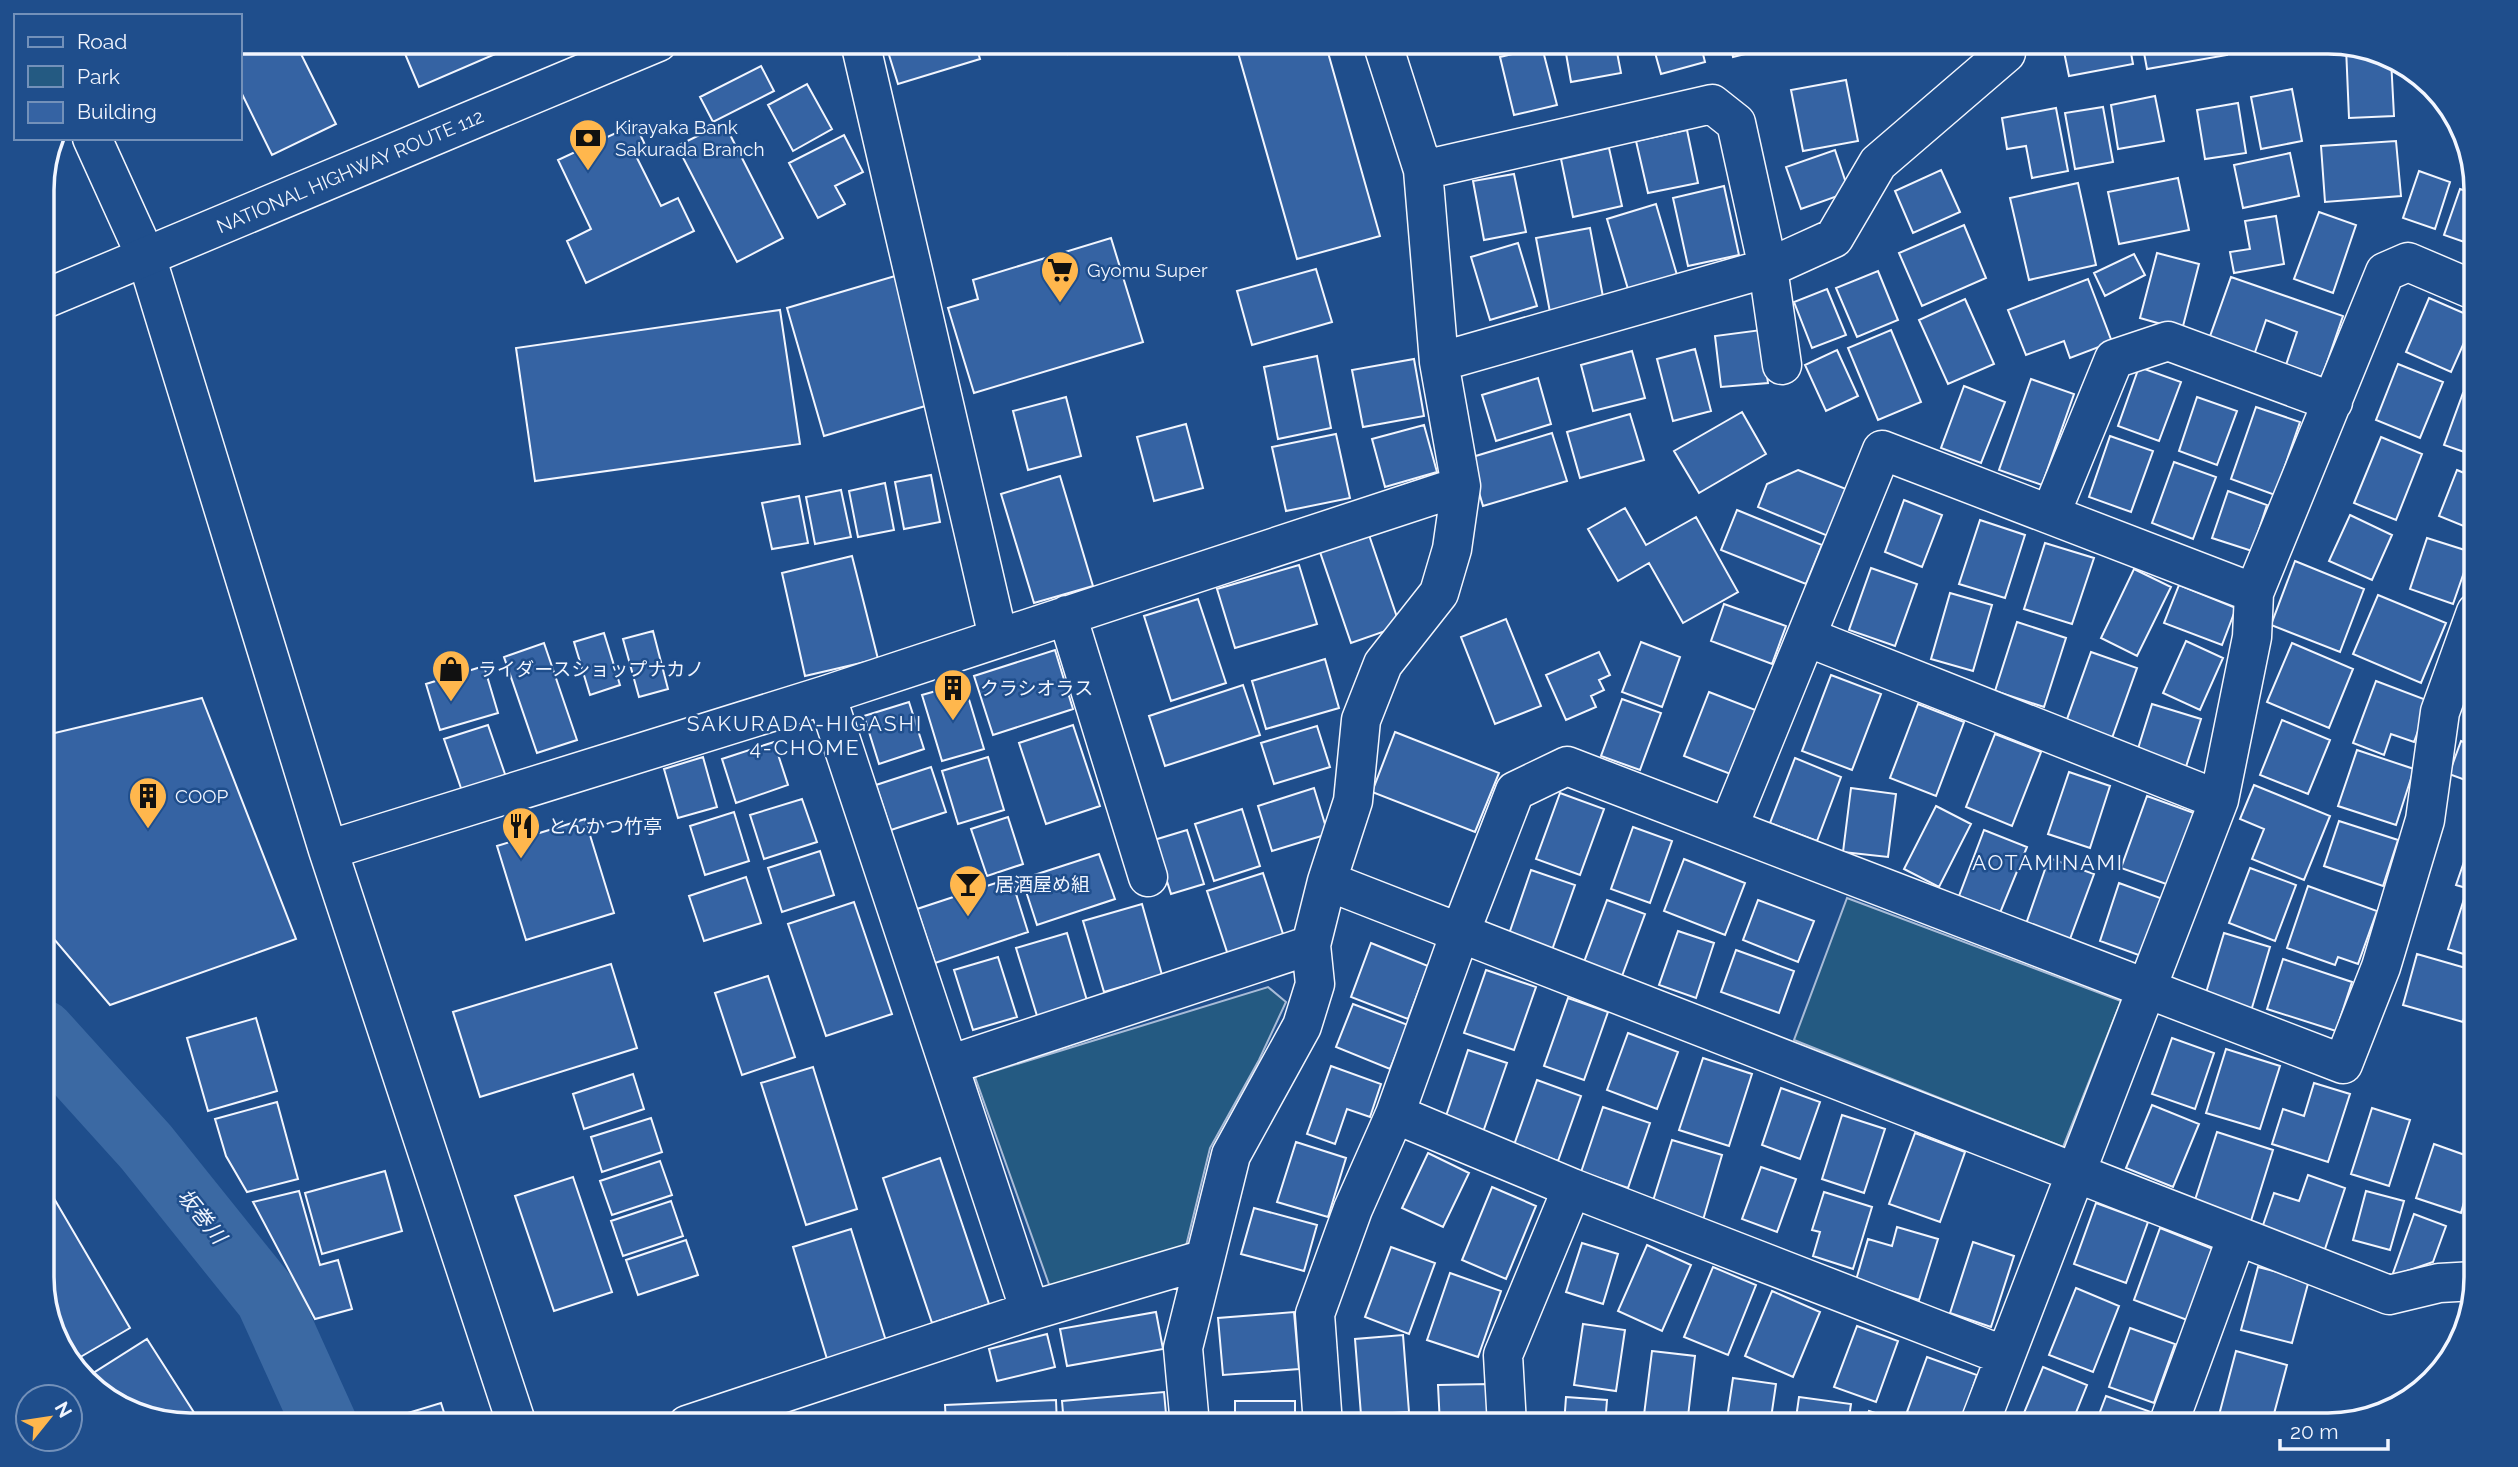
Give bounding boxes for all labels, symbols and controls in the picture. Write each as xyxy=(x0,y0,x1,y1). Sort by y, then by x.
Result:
legend xyxy=(14,14,242,140)
text: Road xyxy=(77,29,127,54)
text: Park xyxy=(77,64,120,89)
text: Building xyxy=(77,99,157,124)
street label: NATIONAL HIGHWAY ROUTE 112 xyxy=(213,105,487,237)
place label: Kirayaka Bank Sakurada Branch xyxy=(615,116,764,160)
bank icon: Kirayaka Bank Sakurada Branch xyxy=(567,117,609,172)
supermarket icon: Gyomu Super xyxy=(1039,249,1081,304)
place label: Gyomu Super xyxy=(1087,259,1208,281)
shop icon: ライダースショップナカノ xyxy=(430,648,472,703)
place label: ライダースショップナカノ xyxy=(478,658,704,680)
building icon: クラシオラス xyxy=(932,667,974,722)
place label: クラシオラス xyxy=(980,677,1093,699)
district label: SAKURADA-HIGASHI 4-CHOME xyxy=(687,711,923,760)
building icon: COOP xyxy=(127,775,169,830)
place label: COOP xyxy=(175,785,228,807)
restaurant icon: とんかつ竹亭 xyxy=(500,805,542,860)
place label: とんかつ竹亭 xyxy=(548,815,662,837)
district label: AOTAMINAMI xyxy=(1972,850,2124,875)
bar icon: 居酒屋め組 xyxy=(947,863,989,918)
place label: 居酒屋め組 xyxy=(995,873,1090,895)
water label: 坂巻川 xyxy=(172,1184,233,1250)
north arrow xyxy=(14,1383,84,1453)
text: N xyxy=(51,1398,77,1421)
scale bar xyxy=(2280,1408,2388,1452)
text: 20 m xyxy=(2290,1419,2338,1444)

